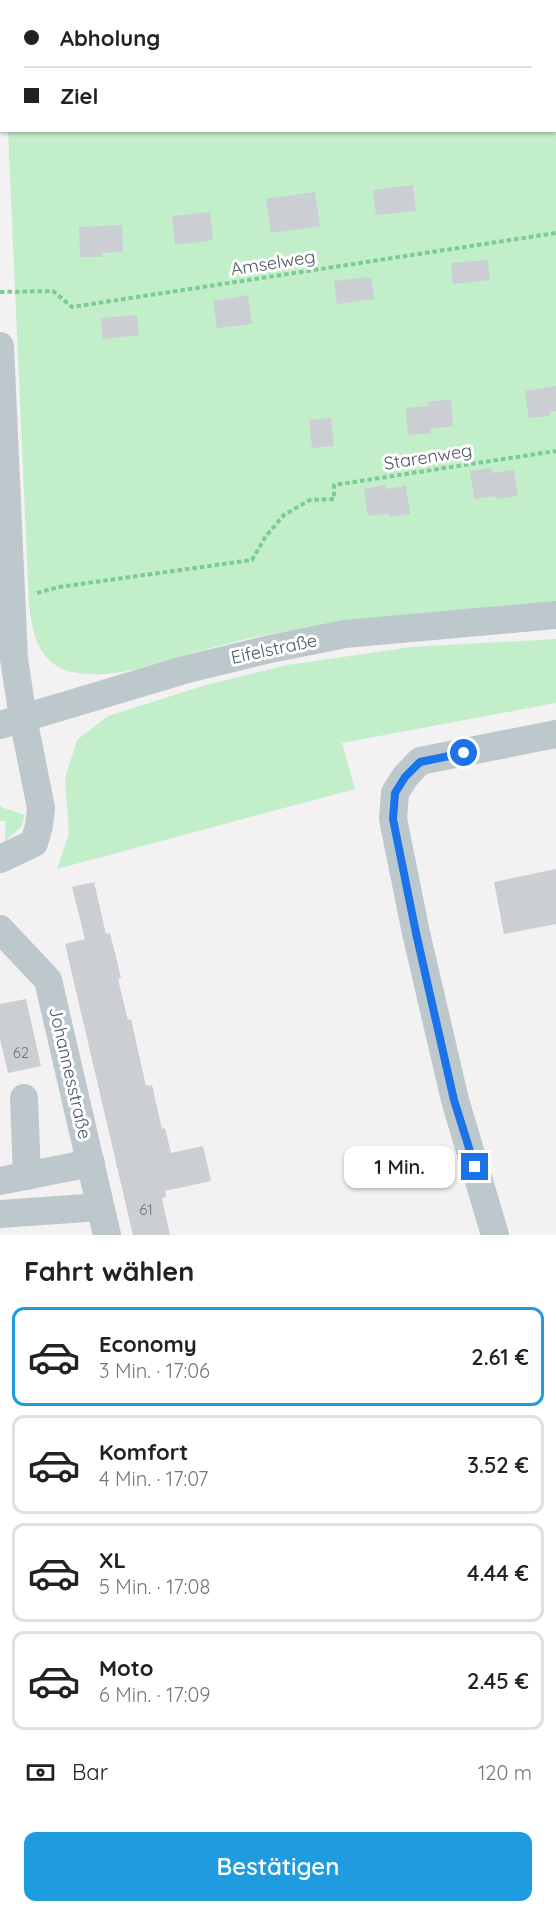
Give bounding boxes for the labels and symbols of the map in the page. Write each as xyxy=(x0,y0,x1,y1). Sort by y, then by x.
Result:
street label: Amselweg xyxy=(229,244,317,281)
street label: Starenweg xyxy=(382,438,474,475)
street label: Eifelstraße xyxy=(229,628,319,669)
route start xyxy=(450,739,477,766)
street label: Johannesstraße xyxy=(44,1005,97,1141)
house number: 62 xyxy=(13,1043,29,1062)
callout: 1 Min. xyxy=(343,1146,454,1188)
route end xyxy=(461,1153,488,1180)
house number: 61 xyxy=(139,1200,153,1219)

